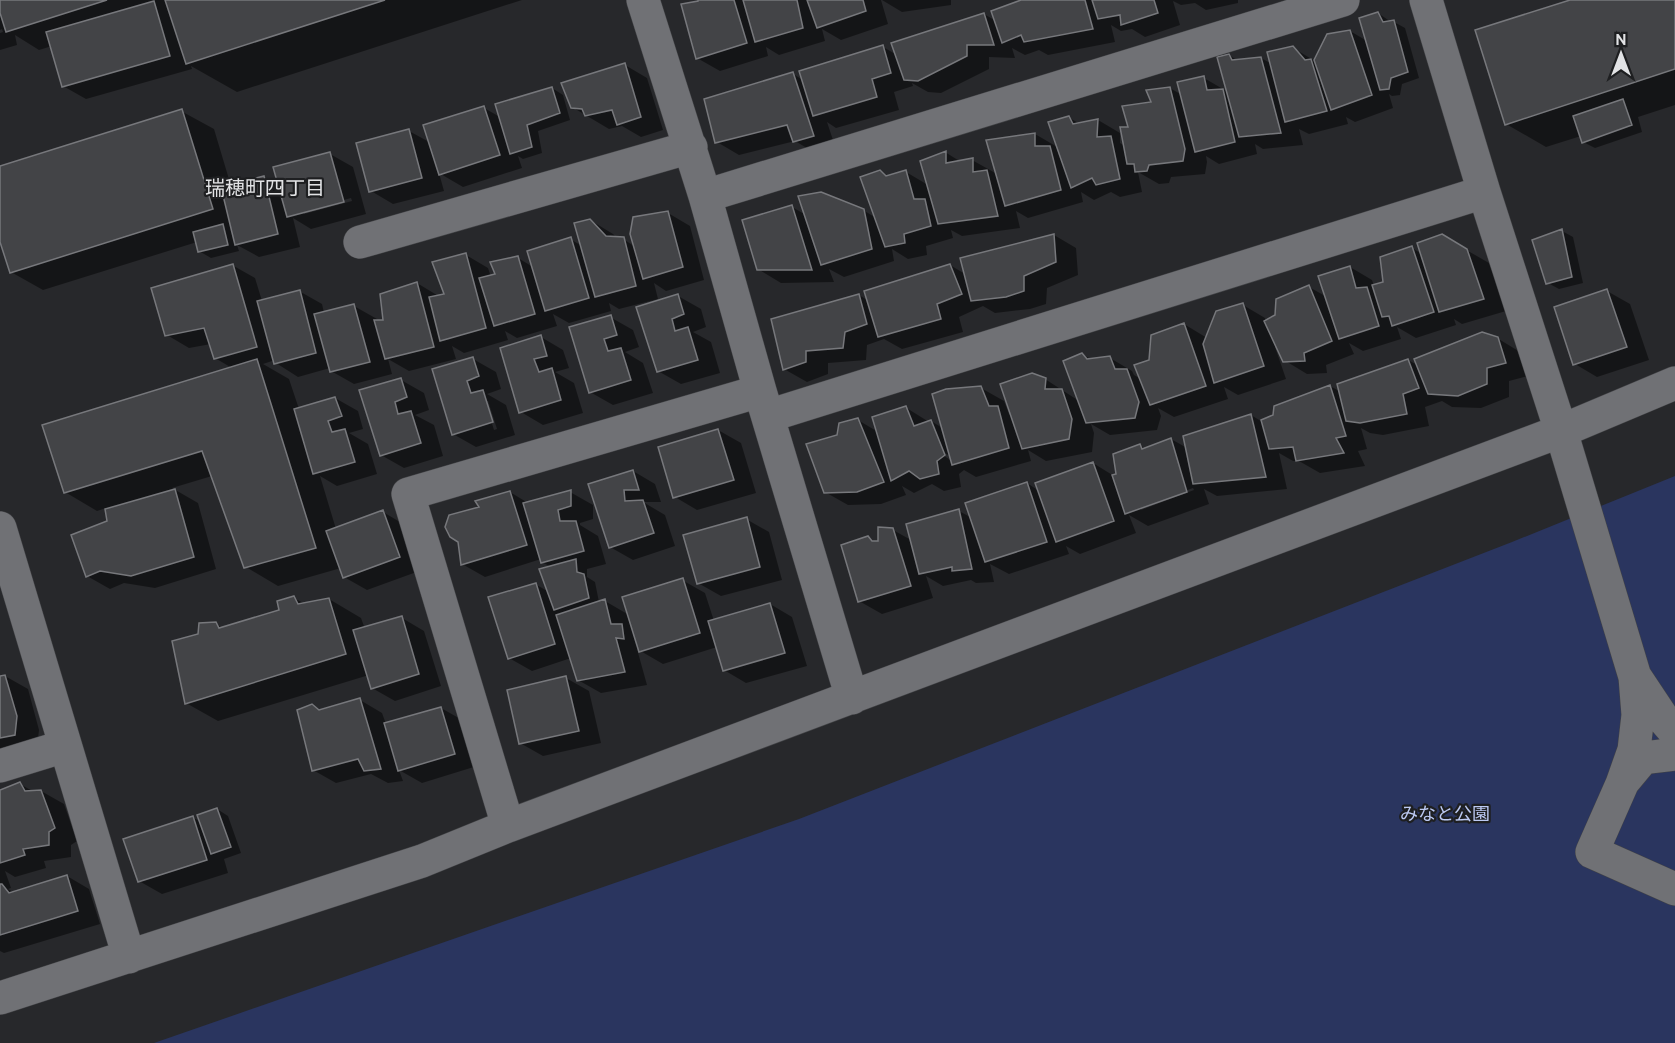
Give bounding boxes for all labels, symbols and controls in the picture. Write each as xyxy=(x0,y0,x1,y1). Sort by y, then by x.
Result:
north arrow xyxy=(1591,24,1651,84)
text: N xyxy=(1615,30,1627,49)
district label: 瑞穂町四丁目 xyxy=(205,176,325,200)
park label: みなと公園 xyxy=(1400,803,1490,825)

